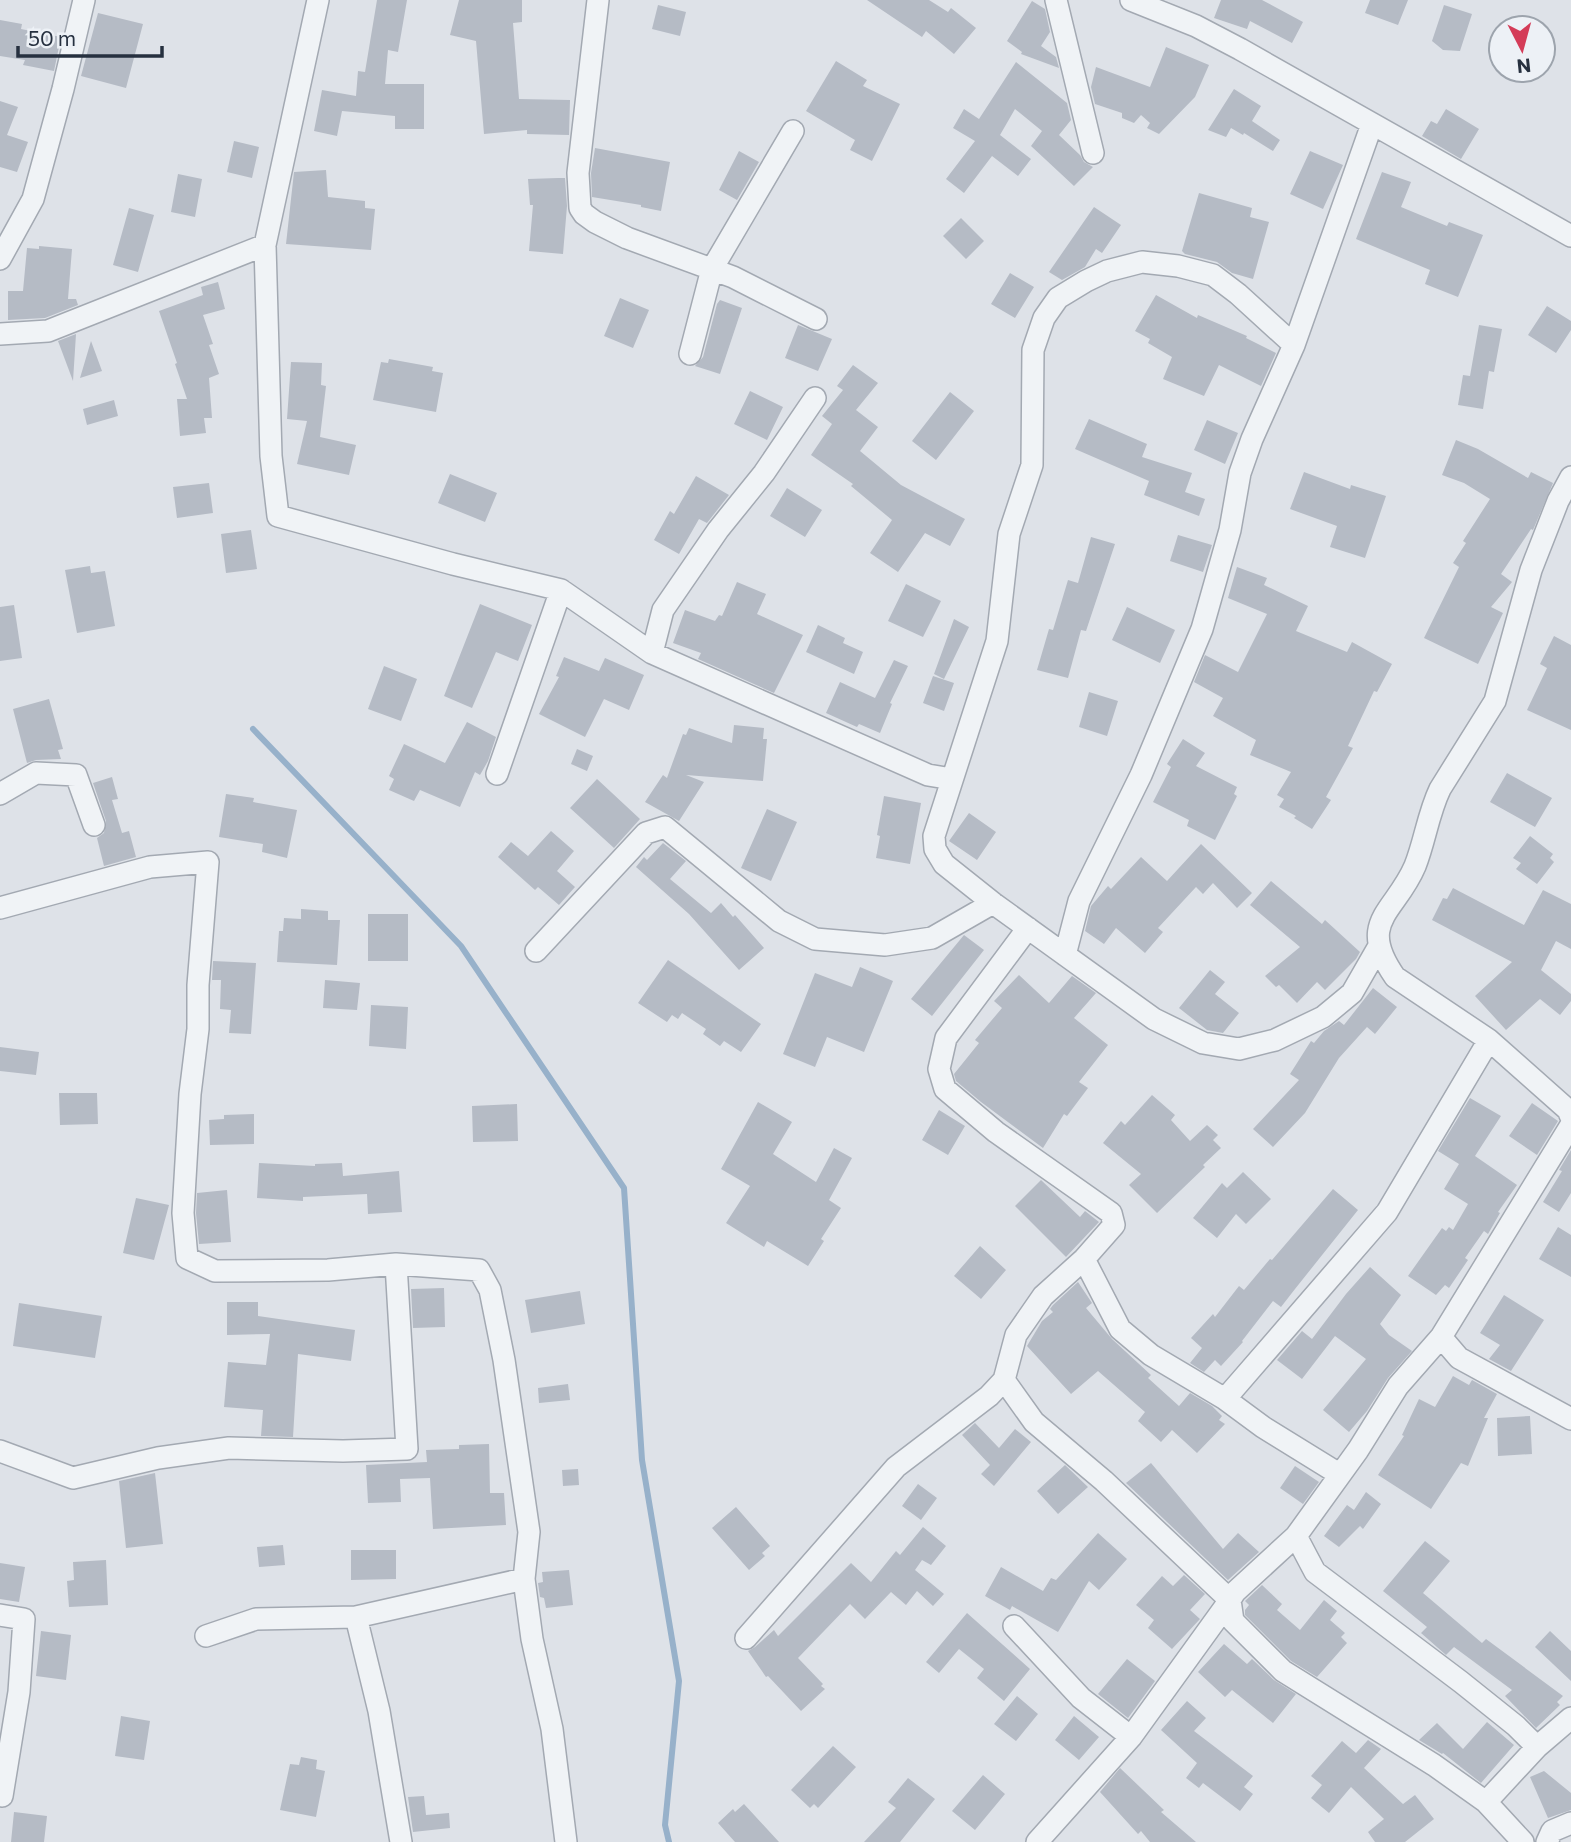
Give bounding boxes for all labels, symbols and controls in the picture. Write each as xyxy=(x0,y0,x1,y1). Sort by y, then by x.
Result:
scale bar xyxy=(18,14,161,58)
north arrow xyxy=(1487,14,1557,84)
text: 50 m xyxy=(28,25,76,50)
text: N xyxy=(1516,54,1532,79)

